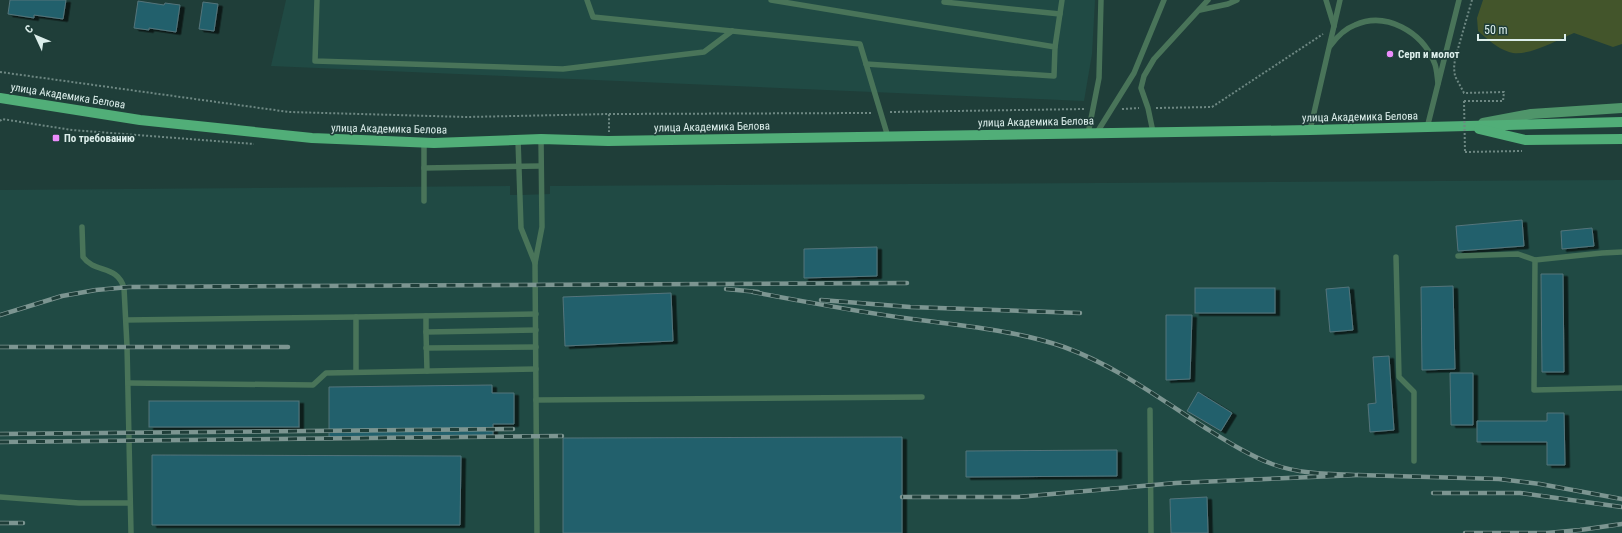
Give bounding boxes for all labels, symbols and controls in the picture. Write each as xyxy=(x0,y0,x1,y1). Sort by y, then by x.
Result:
north arrow xyxy=(16,16,56,56)
scale bar xyxy=(1478,16,1565,42)
text: С xyxy=(22,23,36,36)
text: 50 m xyxy=(1484,23,1508,37)
place label: Серп и молот xyxy=(1398,48,1460,61)
marker: Серп и молот xyxy=(1385,49,1395,59)
street label: улица Академика Белова xyxy=(10,81,126,111)
street label: улица Академика Белова xyxy=(1302,109,1418,125)
street label: улица Академика Белова xyxy=(978,114,1094,130)
street label: улица Академика Белова xyxy=(654,119,770,135)
street label: улица Академика Белова xyxy=(331,121,447,137)
place label: По требованию xyxy=(64,132,135,145)
marker: По требованию xyxy=(51,133,61,143)

